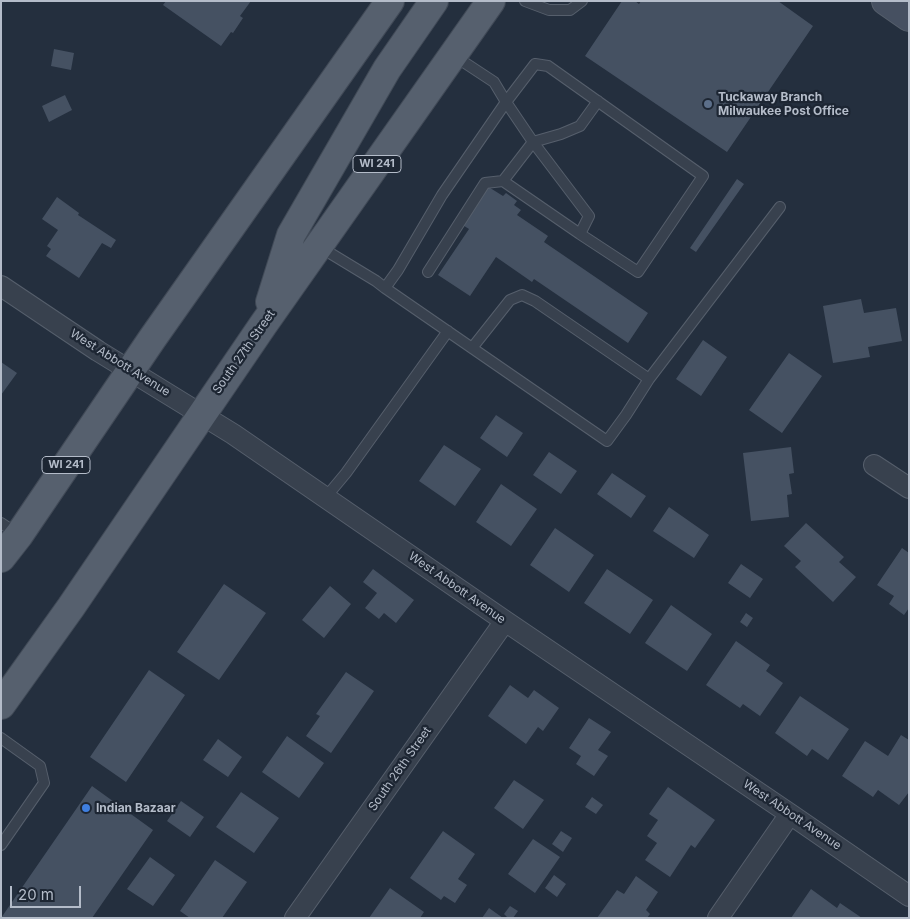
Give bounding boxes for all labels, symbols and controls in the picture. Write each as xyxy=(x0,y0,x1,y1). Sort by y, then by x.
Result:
place label: Tuckaway Branch Milwaukee Post Office xyxy=(718,90,849,118)
marker: Tuckaway Branch Milwaukee Post Office xyxy=(702,98,714,110)
road number: WI 241 xyxy=(353,156,401,172)
street label: South 27th Street xyxy=(210,307,278,397)
street label: West Abbott Avenue xyxy=(67,326,173,400)
road number: WI 241 xyxy=(42,456,90,474)
street label: West Abbott Avenue xyxy=(406,549,508,627)
street label: South 26th Street xyxy=(366,724,434,814)
street label: West Abbott Avenue xyxy=(740,777,844,853)
place label: Indian Bazaar xyxy=(96,801,176,815)
marker: Indian Bazaar xyxy=(80,802,92,814)
scale bar xyxy=(12,876,84,908)
text: 20 m xyxy=(18,885,54,904)

